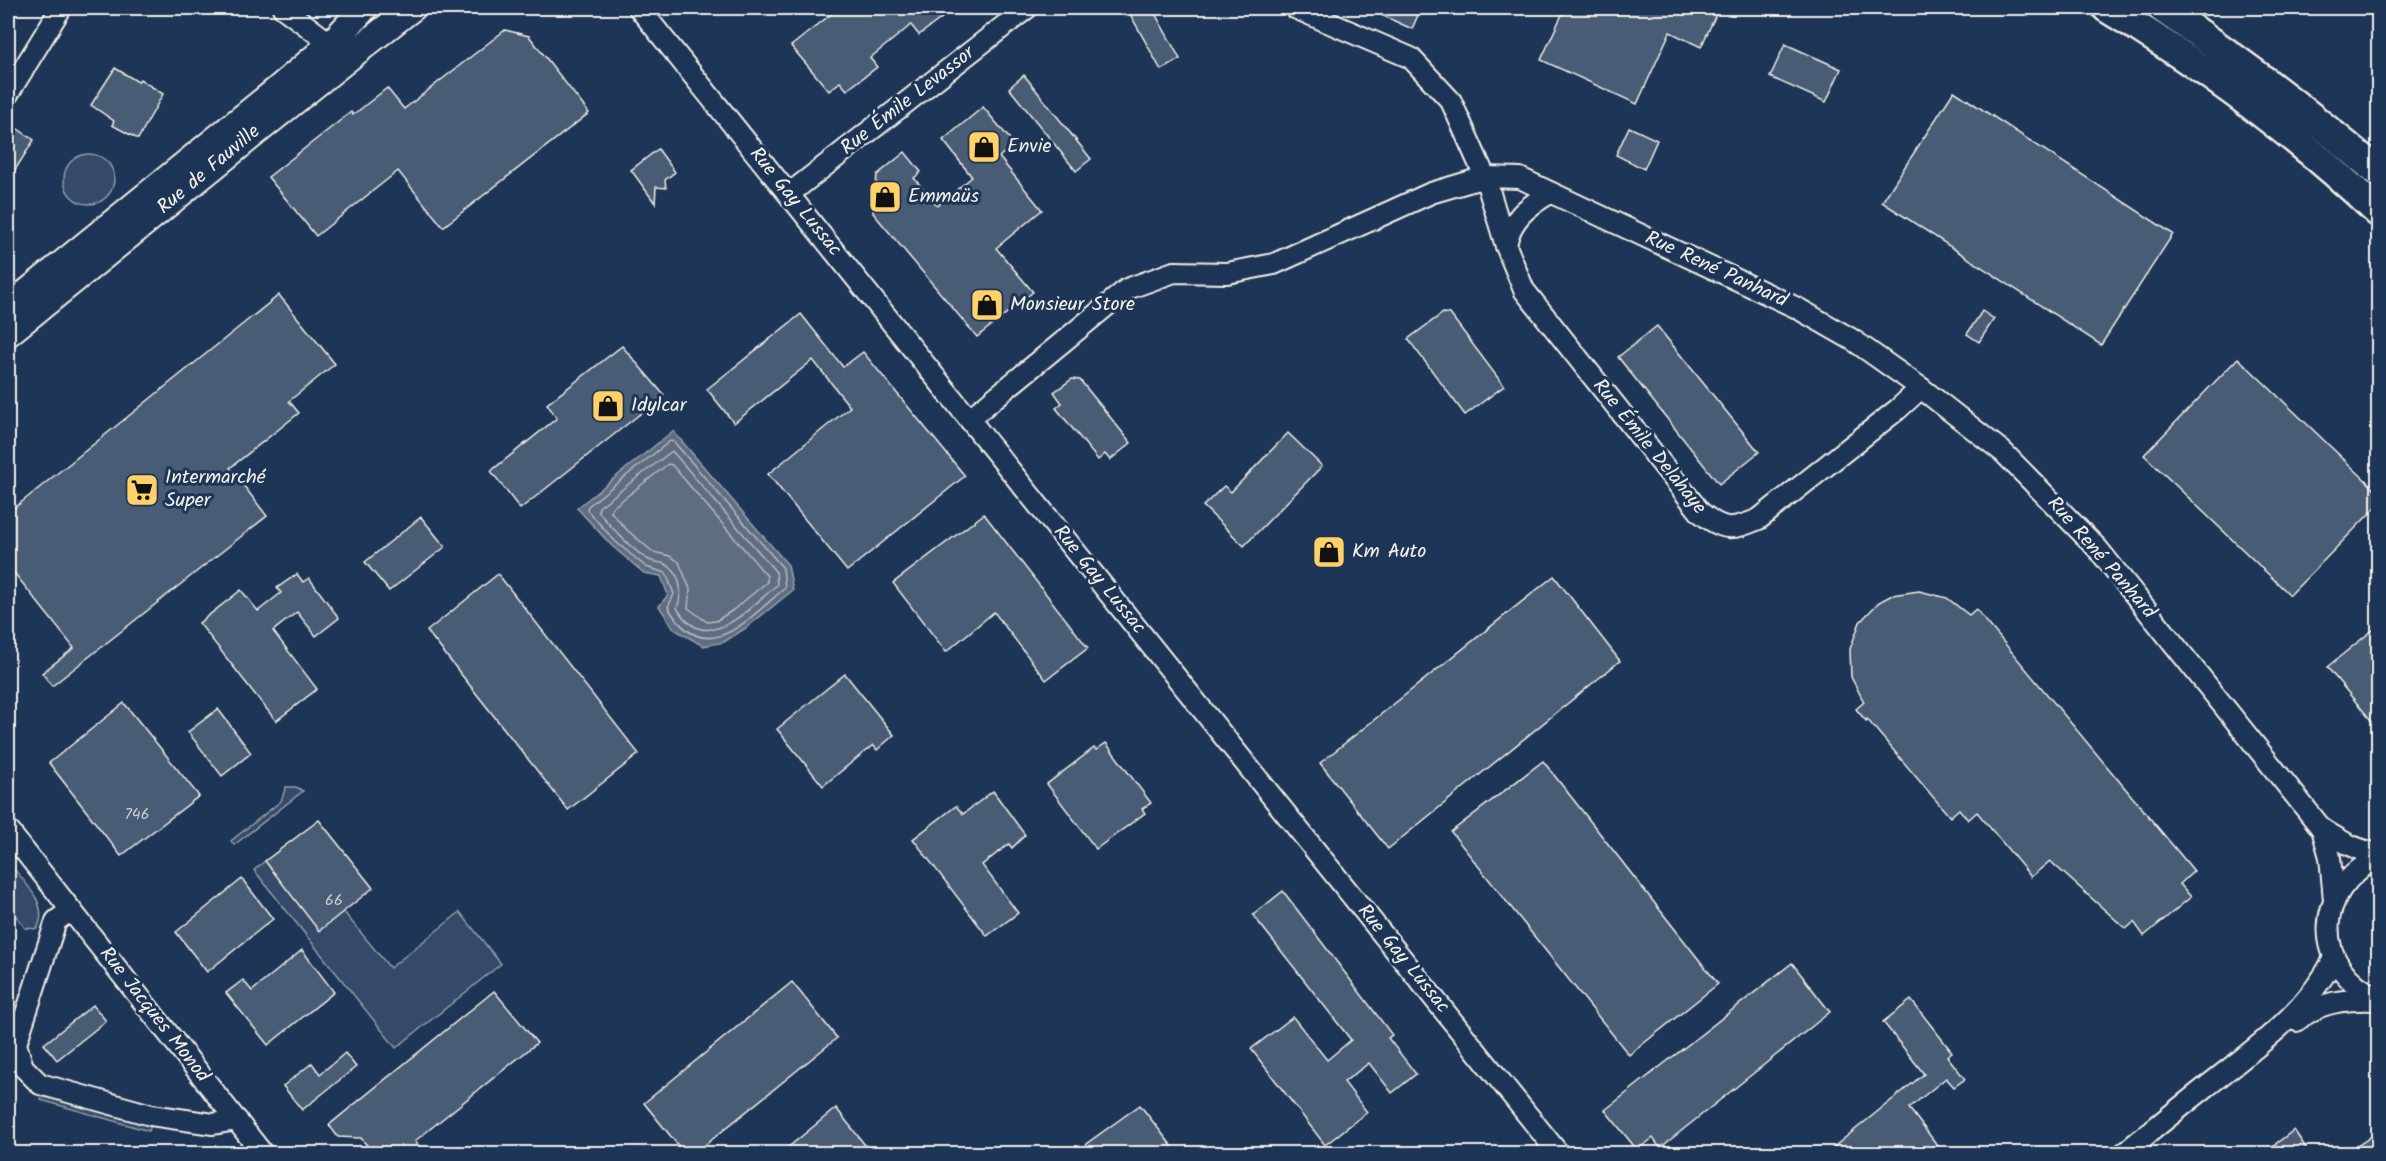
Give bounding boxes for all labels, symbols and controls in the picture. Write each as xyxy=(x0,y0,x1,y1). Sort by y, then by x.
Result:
street label: Rue Émile Levassor xyxy=(834,37,983,164)
street label: Rue de Fauville xyxy=(150,117,268,223)
shop icon: Envie xyxy=(966,129,1002,165)
place label: Envie xyxy=(1007,131,1052,163)
street label: Rue Gay Lussac xyxy=(741,140,849,264)
shop icon: Emmaüs xyxy=(867,179,903,215)
place label: Emmaüs xyxy=(908,181,979,213)
street label: Rue René Panhard xyxy=(1639,223,1793,317)
shop icon: Monsieur Store xyxy=(969,287,1005,323)
place label: Monsieur Store xyxy=(1010,289,1135,321)
street label: Rue Émile Delahaye xyxy=(1584,372,1714,522)
shop icon: Idylcar xyxy=(590,388,626,424)
place label: Idylcar xyxy=(631,390,688,422)
place label: Intermarché Super xyxy=(165,462,267,517)
supermarket icon: Intermarché Super xyxy=(124,472,160,508)
street label: Rue René Panhard xyxy=(2038,489,2164,627)
street label: Rue Gay Lussac xyxy=(1045,518,1153,642)
shop icon: Km Auto xyxy=(1311,534,1347,570)
place label: Km Auto xyxy=(1352,536,1426,568)
house number: 746 xyxy=(124,802,150,827)
house number: 66 xyxy=(325,888,343,913)
street label: Rue Gay Lussac xyxy=(1349,897,1457,1021)
street label: Rue Jacques Monod xyxy=(91,940,218,1091)

